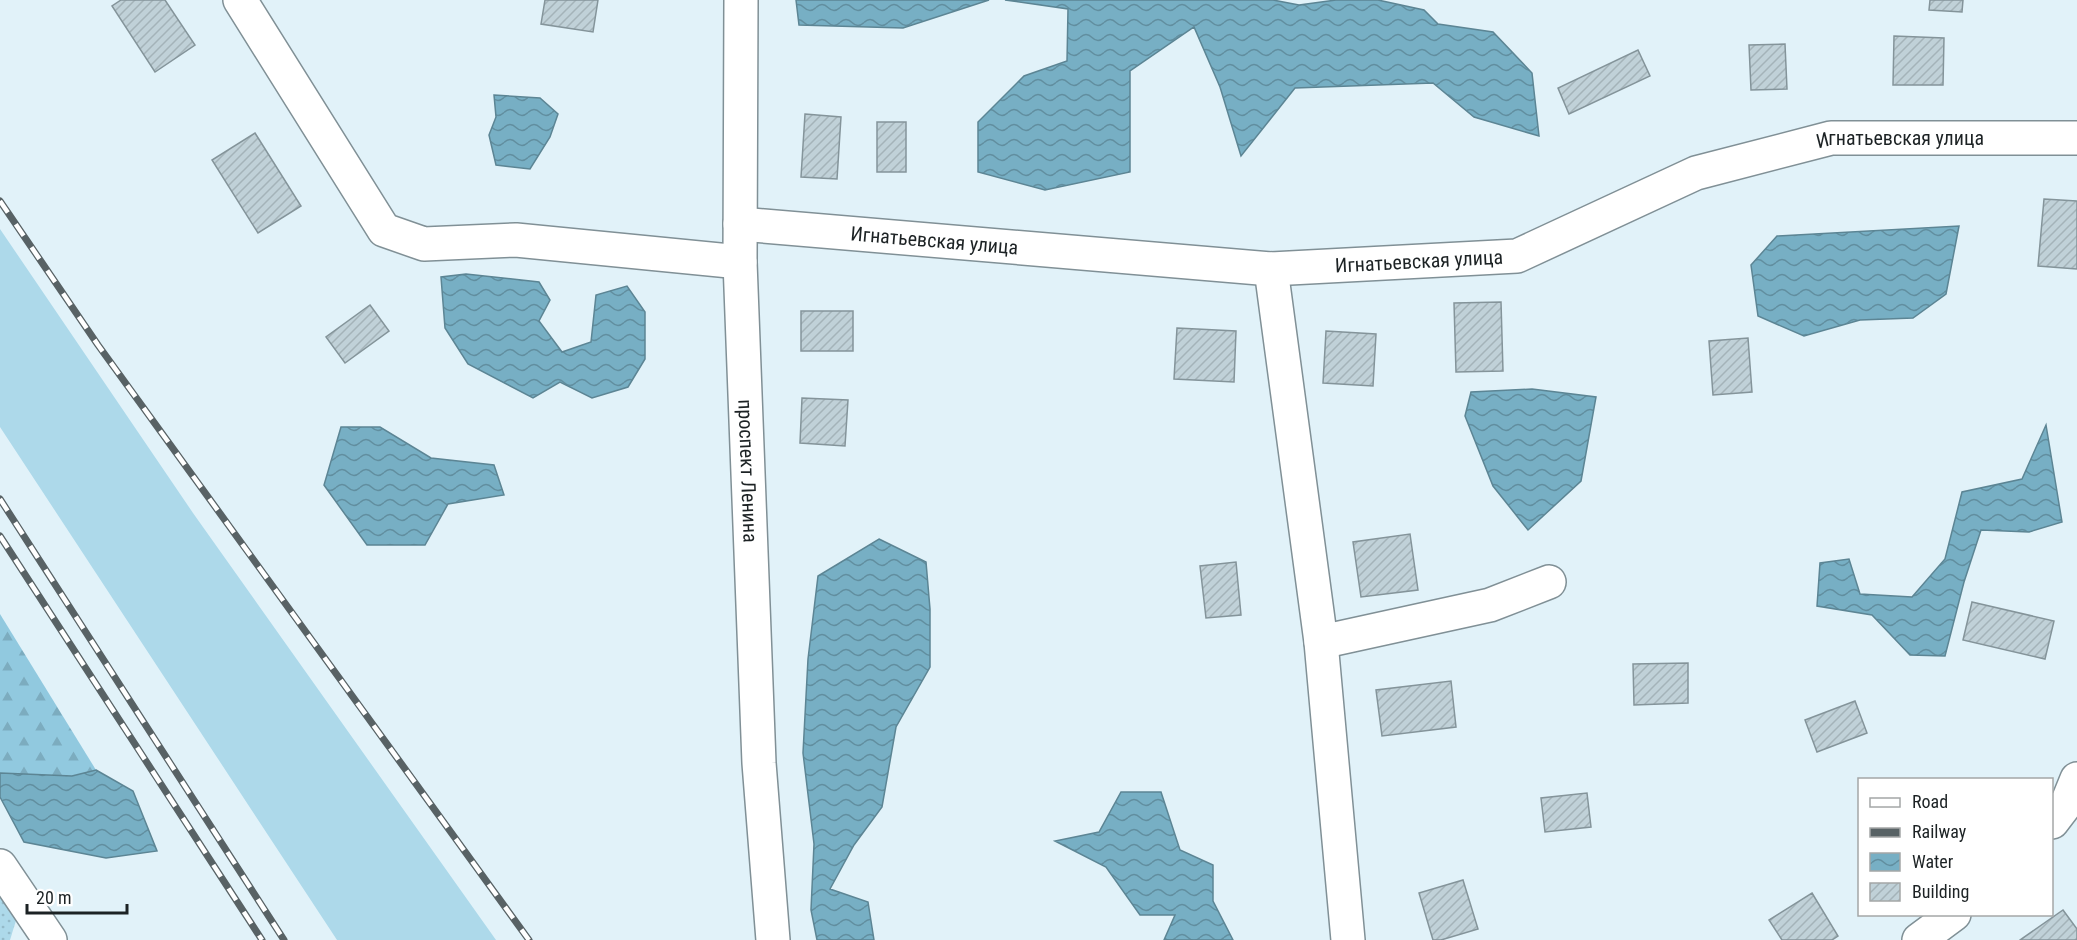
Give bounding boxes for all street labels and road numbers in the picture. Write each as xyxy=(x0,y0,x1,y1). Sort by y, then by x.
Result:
street label: Игнатьевская улица xyxy=(1813,126,1984,153)
street label: Игнатьевская улица xyxy=(850,221,1019,260)
street label: Игнатьевская улица xyxy=(1334,245,1503,278)
street label: проспект Ленина xyxy=(733,399,763,543)

